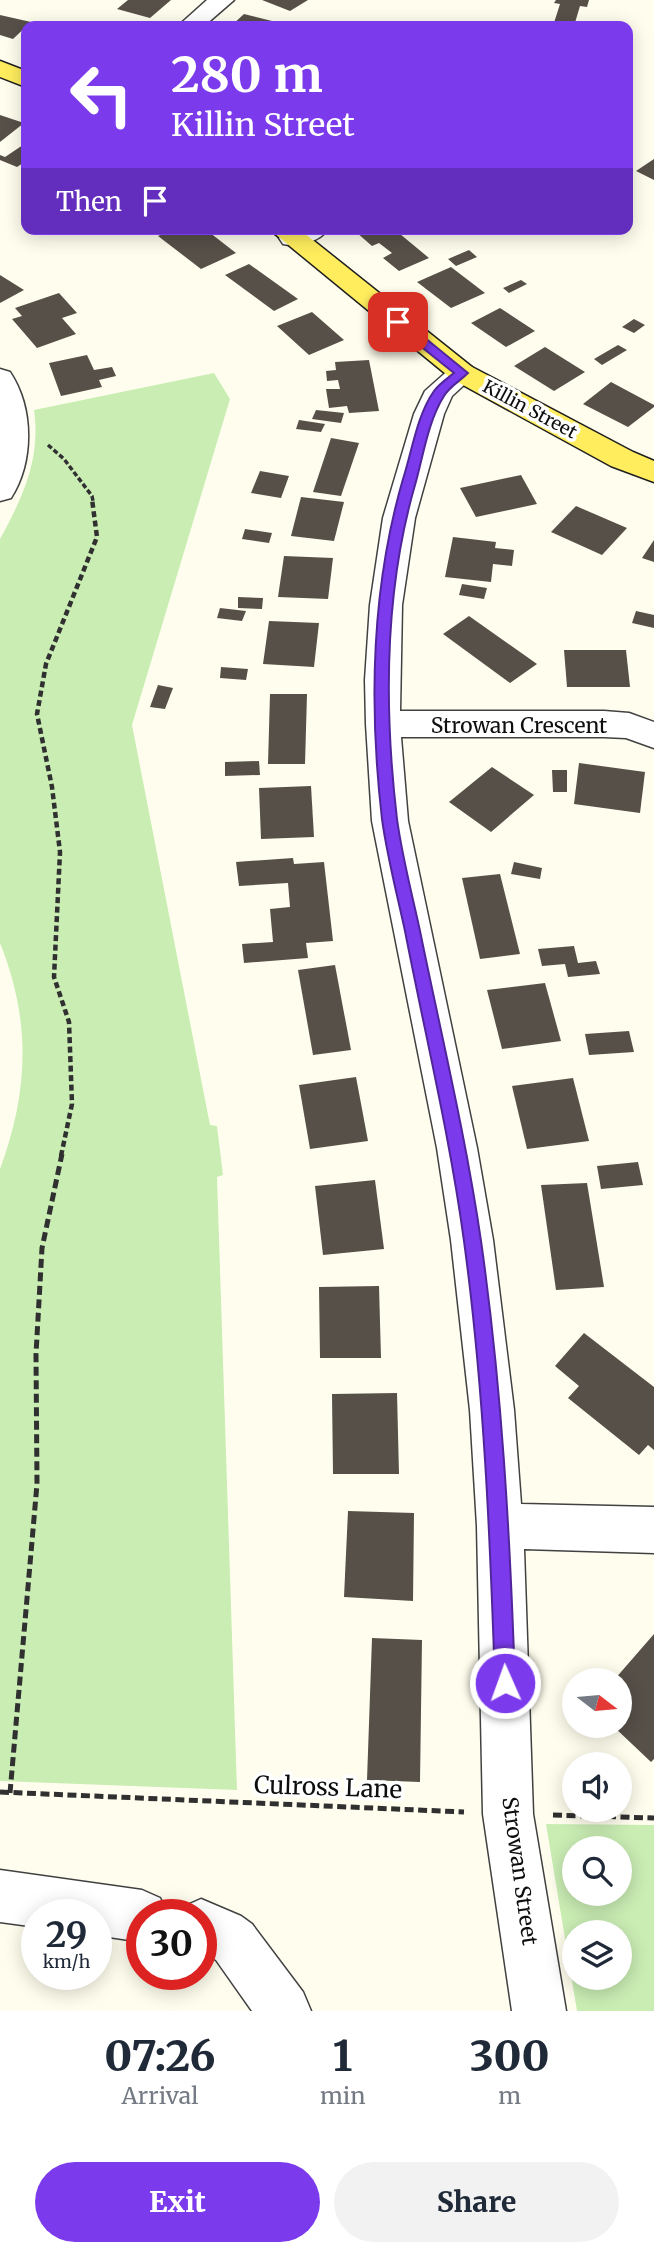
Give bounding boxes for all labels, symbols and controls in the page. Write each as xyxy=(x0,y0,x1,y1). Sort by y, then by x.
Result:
text: 280 m xyxy=(171,44,323,105)
icon: left xyxy=(56,49,147,140)
text: Killin Street xyxy=(171,105,355,145)
icon: arrive xyxy=(136,182,174,220)
text: Then xyxy=(56,185,122,218)
pin xyxy=(368,292,428,352)
icon: arrive xyxy=(379,303,417,341)
street label: Killin Street xyxy=(479,375,581,443)
street label: Strowan Crescent xyxy=(431,712,607,739)
position arrow xyxy=(468,1646,542,1720)
north arrow xyxy=(562,1668,632,1738)
map controls xyxy=(562,1668,632,1990)
button: sound xyxy=(562,1752,632,1822)
street label: Culross Lane xyxy=(253,1769,403,1805)
street label: Strowan Street xyxy=(496,1795,544,1947)
button: search xyxy=(562,1836,632,1906)
speed limit sign: 30 xyxy=(126,1899,217,1990)
text: 29 xyxy=(46,1913,87,1957)
button: layers xyxy=(562,1920,632,1990)
text: km/h xyxy=(43,1950,90,1973)
text: 07:26 xyxy=(104,2030,216,2082)
text: 1 xyxy=(333,2030,352,2082)
text: 300 xyxy=(470,2030,550,2082)
text: Arrival xyxy=(122,2081,198,2110)
text: min xyxy=(320,2081,365,2110)
text: m xyxy=(498,2081,521,2110)
button: Exit xyxy=(35,2162,320,2242)
button: Share xyxy=(334,2162,619,2242)

